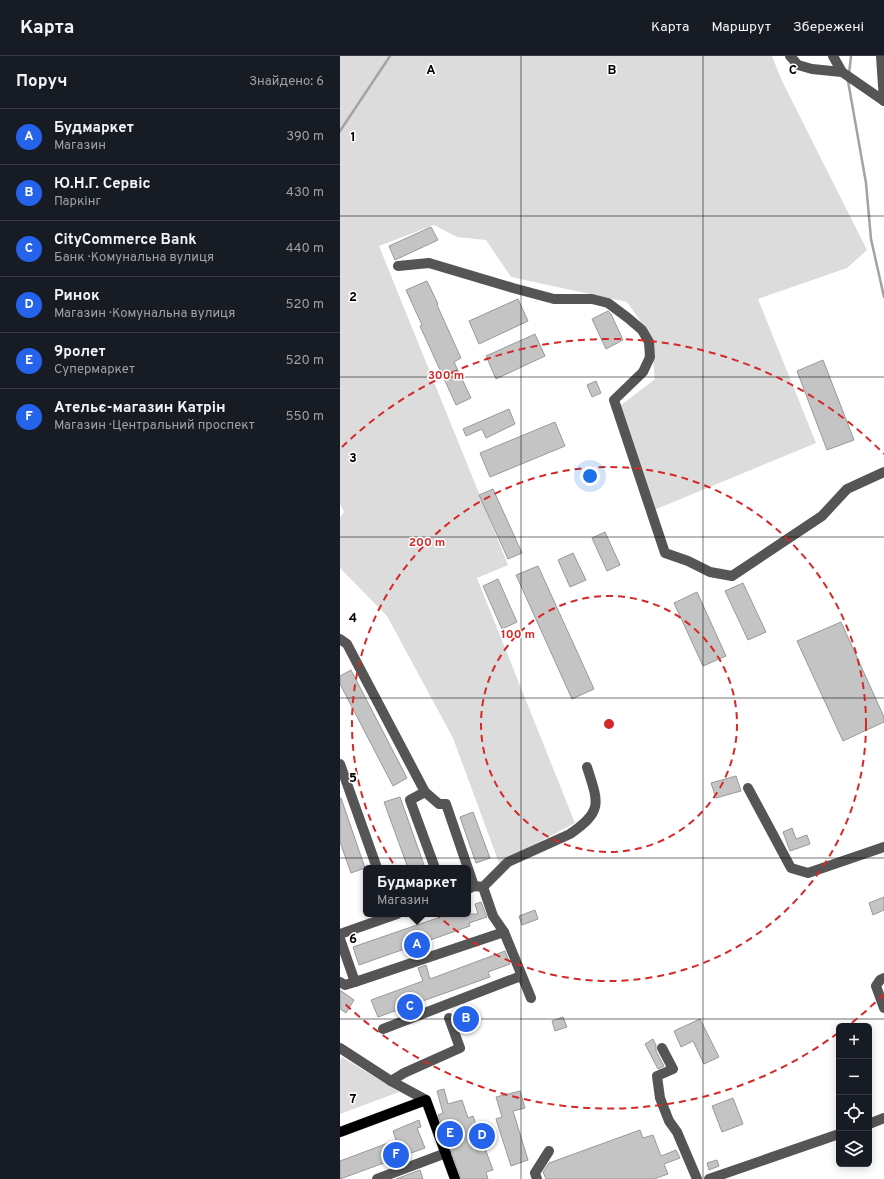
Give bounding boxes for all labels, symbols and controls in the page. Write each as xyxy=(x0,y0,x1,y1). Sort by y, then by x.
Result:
text: Карта xyxy=(20,16,74,40)
text: Карта xyxy=(651,19,689,36)
text: Маршрут xyxy=(711,19,771,36)
text: Збережені xyxy=(793,19,864,36)
text: A xyxy=(426,63,436,79)
text: B xyxy=(608,63,617,79)
text: C xyxy=(789,63,797,79)
text: Поруч xyxy=(16,71,68,93)
text: Знайдено: 6 xyxy=(249,74,324,90)
text: Будмаркет xyxy=(54,119,134,138)
text: A xyxy=(24,129,34,145)
text: 390 m xyxy=(286,129,324,145)
text: 1 xyxy=(350,130,356,146)
text: Магазин xyxy=(54,138,106,154)
text: Ю.Н.Г. Сервіс xyxy=(54,175,151,194)
text: B xyxy=(25,185,33,201)
text: 430 m xyxy=(286,185,324,201)
text: Паркінг xyxy=(54,194,101,210)
text: CityCommerce Bank xyxy=(54,231,197,250)
text: C xyxy=(25,241,33,257)
text: 440 m xyxy=(285,241,324,257)
text: Банк · Комунальна вулиця xyxy=(54,250,214,266)
text: Ринок xyxy=(54,287,100,306)
text: 2 xyxy=(349,290,357,306)
text: D xyxy=(24,297,34,313)
text: 520 m xyxy=(286,297,324,313)
text: Магазин · Комунальна вулиця xyxy=(54,306,235,322)
text: 9ролет xyxy=(54,343,106,362)
text: E xyxy=(25,353,33,369)
text: 520 m xyxy=(286,353,324,369)
text: Супермаркет xyxy=(54,362,135,378)
text: 300 m xyxy=(428,368,464,384)
text: Ательє-магазин Катрін xyxy=(54,399,226,418)
text: F xyxy=(25,409,33,425)
text: 550 m xyxy=(285,409,324,425)
text: Магазин · Центральний проспект xyxy=(54,418,255,434)
text: 3 xyxy=(349,451,357,467)
your location xyxy=(580,466,600,486)
text: 200 m xyxy=(409,535,445,551)
text: 4 xyxy=(349,611,357,627)
text: 100 m xyxy=(501,627,535,643)
centre of rings xyxy=(602,717,616,731)
text: 5 xyxy=(349,771,357,787)
popup xyxy=(363,865,471,917)
text: Будмаркет xyxy=(377,874,457,893)
text: Магазин xyxy=(377,893,429,909)
pin: A xyxy=(404,930,430,960)
text: 6 xyxy=(349,932,357,948)
pin: C xyxy=(397,992,423,1022)
pin: B xyxy=(453,1004,479,1034)
map controls xyxy=(836,1023,872,1167)
button: + xyxy=(836,1023,872,1059)
button: − xyxy=(836,1059,872,1095)
text: 7 xyxy=(350,1092,357,1108)
button: locate xyxy=(836,1095,872,1131)
pin: E xyxy=(437,1119,463,1149)
pin: D xyxy=(469,1121,495,1151)
button: layers xyxy=(836,1131,872,1167)
pin: F xyxy=(383,1140,409,1170)

